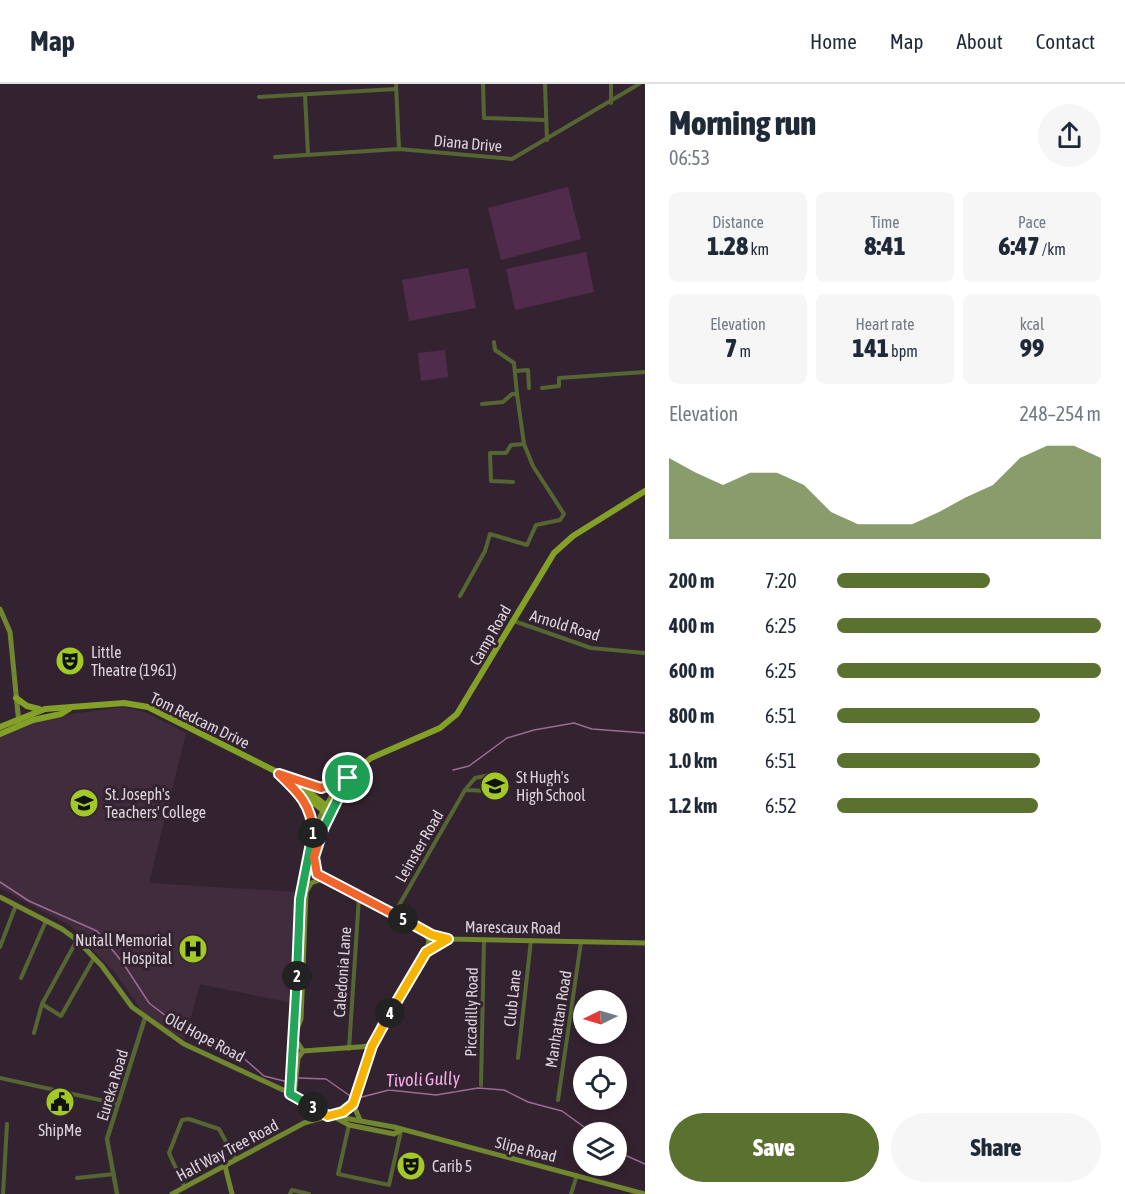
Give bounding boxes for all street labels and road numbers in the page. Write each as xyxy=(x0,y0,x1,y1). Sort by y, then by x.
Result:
street label: Diana Drive xyxy=(433,131,503,155)
street label: Camp Road xyxy=(466,602,515,669)
street label: Arnold Road xyxy=(528,606,602,644)
street label: Tom Redcam Drive xyxy=(147,688,253,752)
street label: Leinster Road xyxy=(391,807,447,885)
street label: Marescaux Road xyxy=(465,917,561,937)
street label: Caledonia Lane xyxy=(330,926,354,1018)
street label: Piccadilly Road xyxy=(461,967,482,1057)
street label: Club Lane xyxy=(500,968,524,1028)
street label: Manhattan Road xyxy=(541,969,575,1069)
street label: Old Hope Road xyxy=(162,1008,248,1066)
street label: Eureka Road xyxy=(93,1047,131,1123)
street label: Half Way Tree Road xyxy=(173,1116,282,1185)
street label: Slipe Road xyxy=(493,1133,558,1166)

